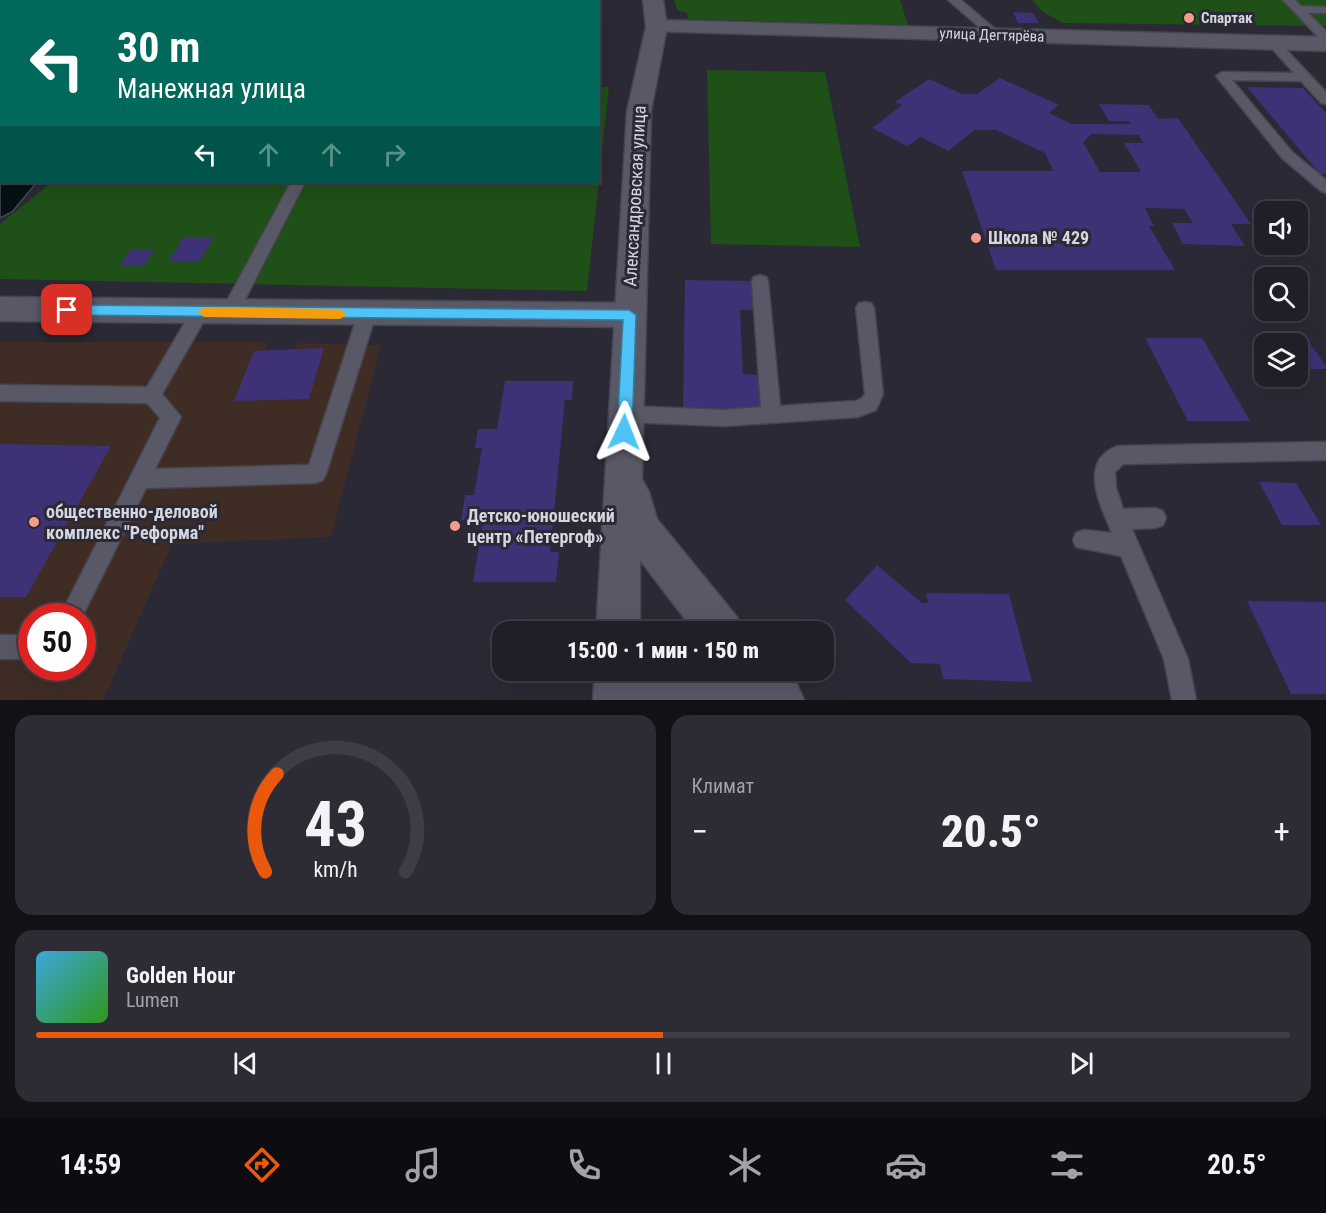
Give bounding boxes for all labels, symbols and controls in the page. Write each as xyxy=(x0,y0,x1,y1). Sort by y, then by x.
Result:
place label: Спартак xyxy=(1201,9,1253,27)
marker: Спартак xyxy=(1182,11,1196,25)
text: 30 m xyxy=(117,23,200,72)
icon: left xyxy=(18,24,96,102)
street label: улица Дегтярёва xyxy=(939,24,1045,46)
text: Манежная улица xyxy=(117,73,306,105)
street label: Александровская улица xyxy=(619,105,650,287)
icon: left xyxy=(189,138,222,171)
icon: ahead xyxy=(252,138,285,171)
icon: ahead xyxy=(315,138,348,171)
icon: right xyxy=(378,138,411,171)
map controls xyxy=(1254,201,1308,387)
button: sound xyxy=(1254,201,1308,255)
place label: Школа № 429 xyxy=(988,227,1089,248)
marker: Школа № 429 xyxy=(969,231,983,245)
button: search xyxy=(1254,267,1308,321)
pin xyxy=(41,284,92,335)
icon: arrive xyxy=(50,293,83,326)
button: layers xyxy=(1254,333,1308,387)
position arrow xyxy=(592,400,656,464)
place label: oбщеcтвенно-деловoй кoмплeкc "Peфoрма" xyxy=(46,501,218,543)
place label: Детско-юношеский центр «Петергоф» xyxy=(467,505,615,547)
marker: oбщеcтвенно-деловoй кoмплeкc "Peфoрма" xyxy=(27,515,41,529)
marker: Детско-юношеский центр «Петергоф» xyxy=(448,519,462,533)
speed limit sign: 50 xyxy=(18,603,96,681)
text: 15:00 · 1 мин · 150 m xyxy=(567,638,759,663)
text: Климат xyxy=(692,774,754,798)
text: 43 xyxy=(304,788,367,861)
text: 20.5° xyxy=(941,805,1041,858)
text: − xyxy=(692,812,708,851)
text: + xyxy=(1274,812,1290,851)
text: km/h xyxy=(313,857,357,882)
text: Golden Hour xyxy=(126,963,235,988)
text: Lumen xyxy=(126,988,179,1012)
icon: previous xyxy=(229,1047,262,1080)
icon: pause xyxy=(647,1047,680,1080)
icon: next xyxy=(1065,1047,1098,1080)
icon: directions xyxy=(241,1144,283,1186)
icon: music xyxy=(402,1144,444,1186)
icon: phone xyxy=(563,1144,605,1186)
icon: climate xyxy=(724,1144,766,1186)
icon: car xyxy=(885,1144,927,1186)
icon: filters xyxy=(1046,1144,1088,1186)
text: 14:59 xyxy=(60,1149,122,1181)
text: 20.5° xyxy=(1207,1149,1266,1181)

